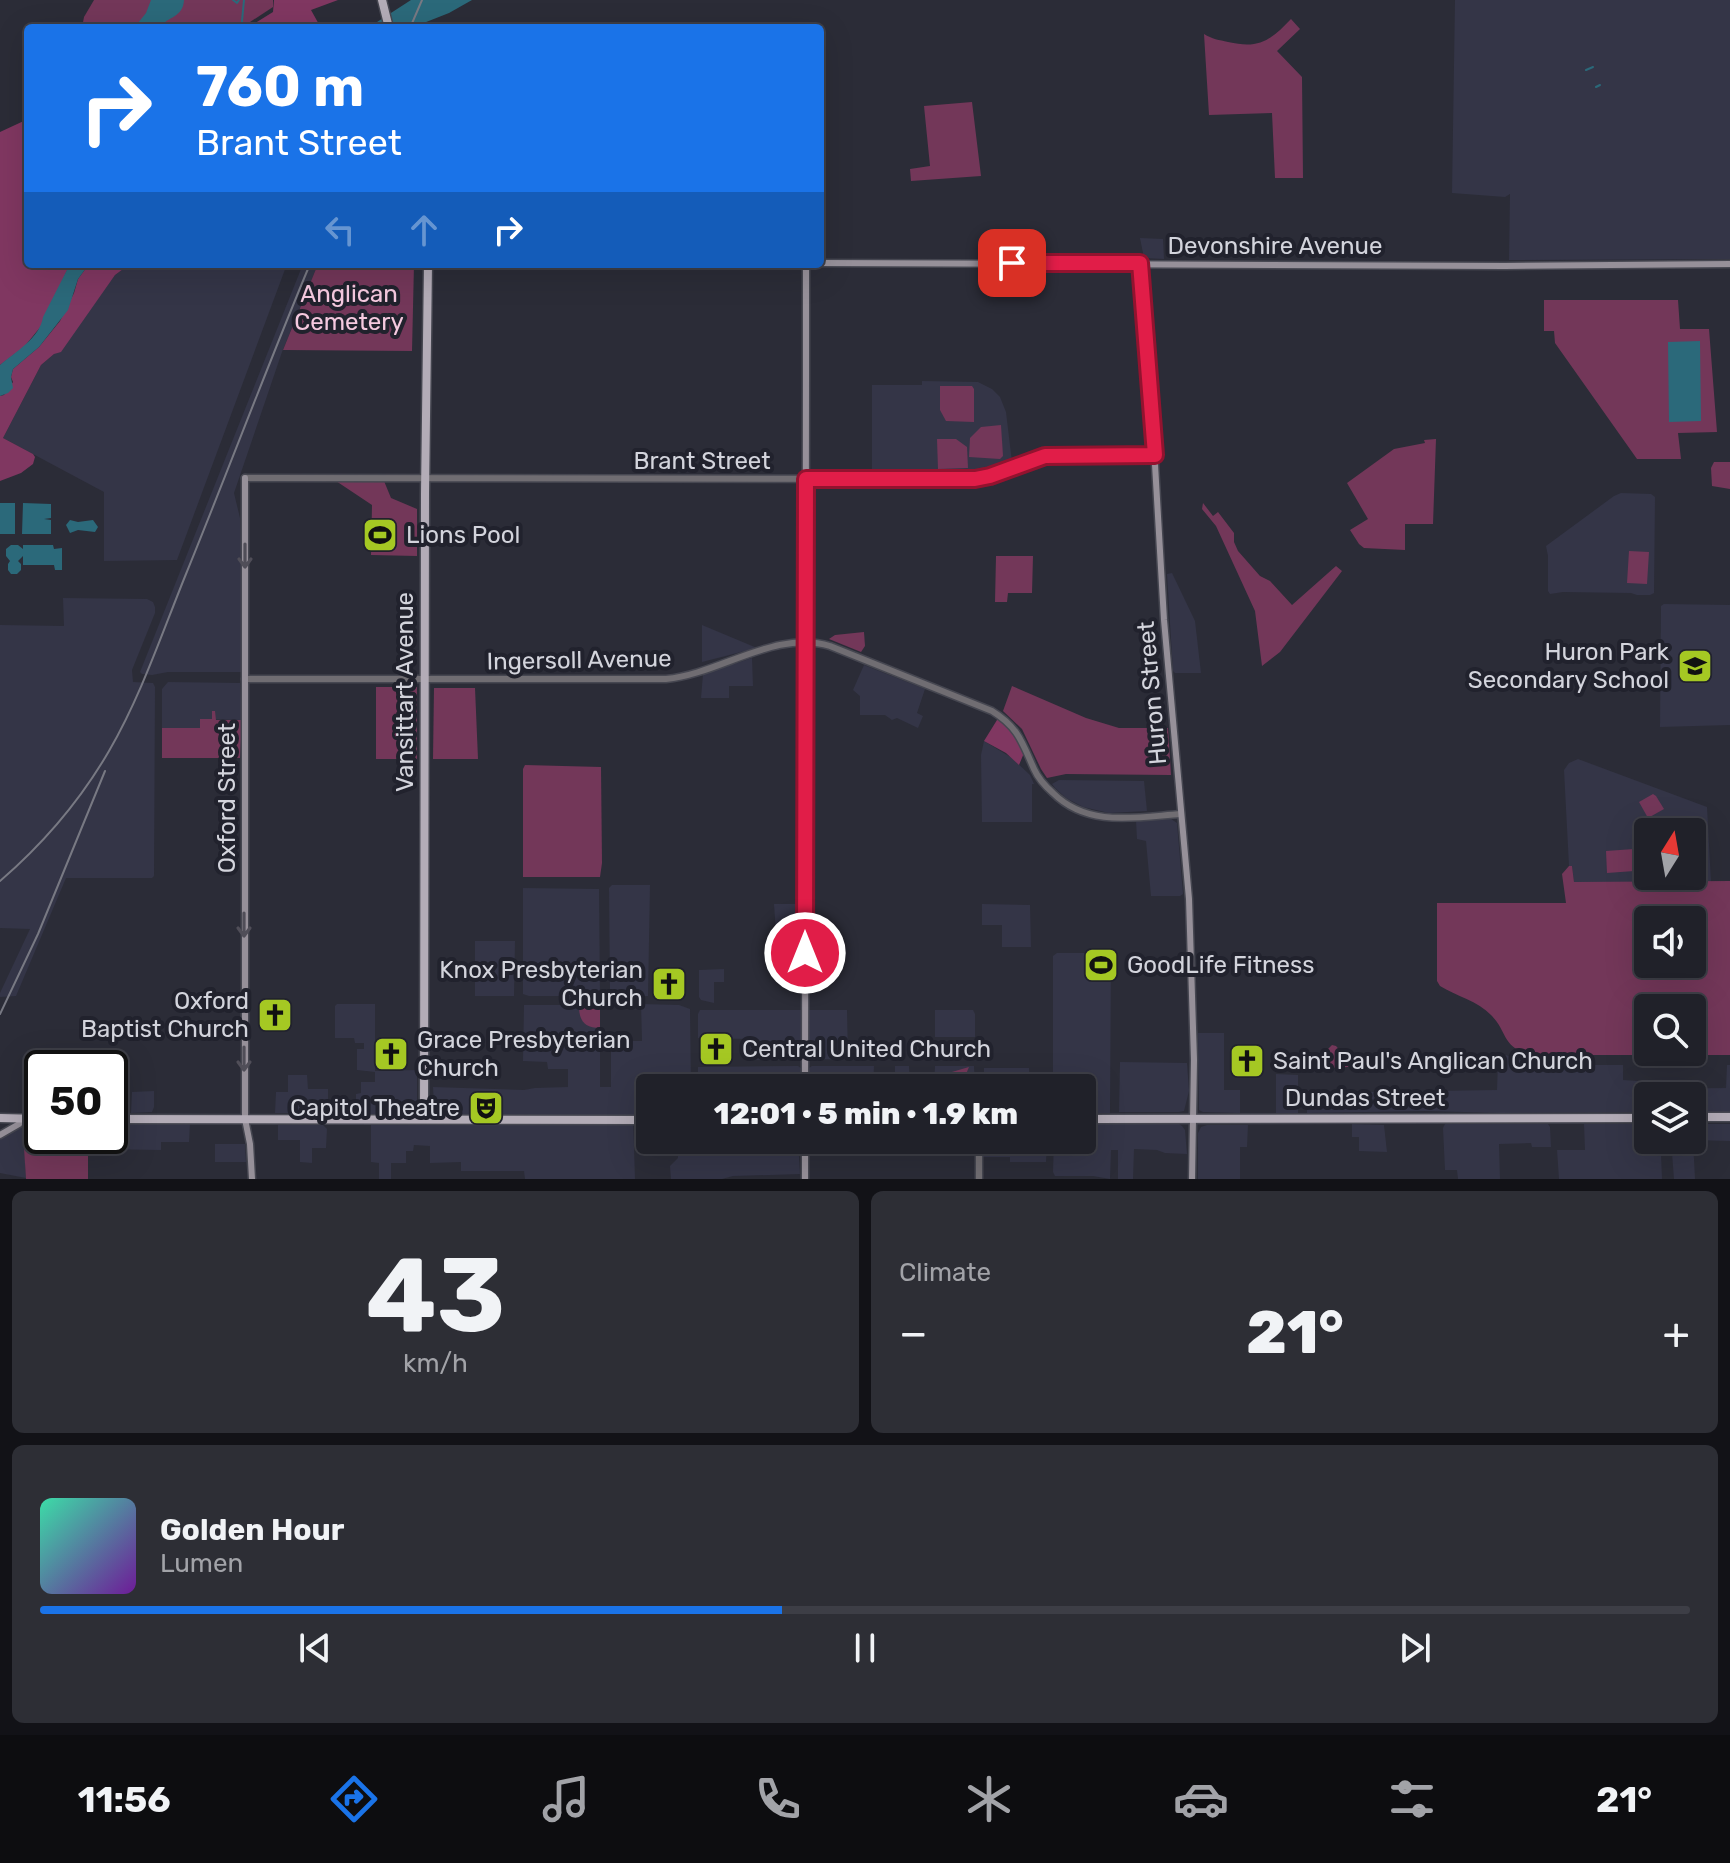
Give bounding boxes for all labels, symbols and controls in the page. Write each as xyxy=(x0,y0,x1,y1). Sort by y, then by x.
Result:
text: 760 m xyxy=(196,54,364,120)
icon: right xyxy=(64,56,168,160)
text: Brant Street xyxy=(196,121,402,164)
icon: left xyxy=(318,208,362,252)
icon: ahead xyxy=(402,208,446,252)
icon: right xyxy=(486,208,530,252)
pin xyxy=(978,229,1046,297)
street label: Devonshire Avenue xyxy=(1167,232,1383,260)
icon: arrive xyxy=(990,241,1034,285)
park label: Anglican Cemetery xyxy=(294,280,404,336)
street label: Brant Street xyxy=(633,447,771,475)
sports icon: Lions Pool xyxy=(361,516,399,554)
place label: Lions Pool xyxy=(406,521,520,549)
one-way arrow xyxy=(237,542,253,569)
street label: Vansittart Avenue xyxy=(391,592,419,792)
street label: Huron Street xyxy=(1132,620,1172,766)
place label: Huron Park Secondary School xyxy=(1468,638,1670,694)
street label: Ingersoll Avenue xyxy=(486,644,672,676)
school or university icon: Huron Park Secondary School xyxy=(1676,647,1714,685)
street label: Oxford Street xyxy=(213,723,241,873)
north arrow xyxy=(1634,818,1706,890)
map controls xyxy=(1634,818,1706,1154)
button: sound xyxy=(1634,906,1706,978)
one-way arrow xyxy=(236,911,252,938)
position arrow xyxy=(763,911,847,995)
sports icon: GoodLife Fitness xyxy=(1082,946,1120,984)
place label: GoodLife Fitness xyxy=(1127,951,1315,979)
place label: Knox Presbyterian Church xyxy=(439,956,643,1012)
church icon: Knox Presbyterian Church xyxy=(650,965,688,1003)
place label: Oxford Baptist Church xyxy=(81,987,249,1043)
button: search xyxy=(1634,994,1706,1066)
church icon: Oxford Baptist Church xyxy=(256,996,294,1034)
place label: Grace Presbyterian Church xyxy=(417,1026,631,1082)
church icon: Central United Church xyxy=(697,1030,735,1068)
church icon: Grace Presbyterian Church xyxy=(372,1035,410,1073)
place label: Central United Church xyxy=(742,1035,991,1063)
church icon: Saint Paul's Anglican Church xyxy=(1228,1042,1266,1080)
one-way arrow xyxy=(236,1045,252,1072)
place label: Saint Paul's Anglican Church xyxy=(1273,1047,1593,1075)
speed limit sign: 50 xyxy=(24,1050,128,1154)
button: layers xyxy=(1634,1082,1706,1154)
street label: Dundas Street xyxy=(1285,1084,1445,1112)
theatre icon: Capitol Theatre xyxy=(467,1089,505,1127)
place label: Capitol Theatre xyxy=(290,1094,460,1122)
text: 12:01 · 5 min · 1.9 km xyxy=(714,1096,1018,1132)
text: 43 xyxy=(366,1234,505,1357)
text: Climate xyxy=(899,1257,991,1288)
text: 21° xyxy=(1246,1297,1344,1368)
text: − xyxy=(899,1307,928,1359)
text: + xyxy=(1663,1307,1690,1359)
text: km/h xyxy=(403,1348,468,1379)
text: Golden Hour xyxy=(160,1512,344,1548)
text: Lumen xyxy=(160,1548,243,1579)
icon: previous xyxy=(293,1626,337,1670)
icon: pause xyxy=(843,1626,887,1670)
icon: next xyxy=(1393,1626,1437,1670)
icon: directions xyxy=(326,1771,382,1827)
icon: music xyxy=(538,1771,594,1827)
icon: phone xyxy=(750,1771,806,1827)
icon: climate xyxy=(961,1771,1017,1827)
icon: car xyxy=(1173,1771,1229,1827)
icon: filters xyxy=(1384,1771,1440,1827)
text: 11:56 xyxy=(78,1778,171,1821)
text: 21° xyxy=(1596,1778,1652,1821)

